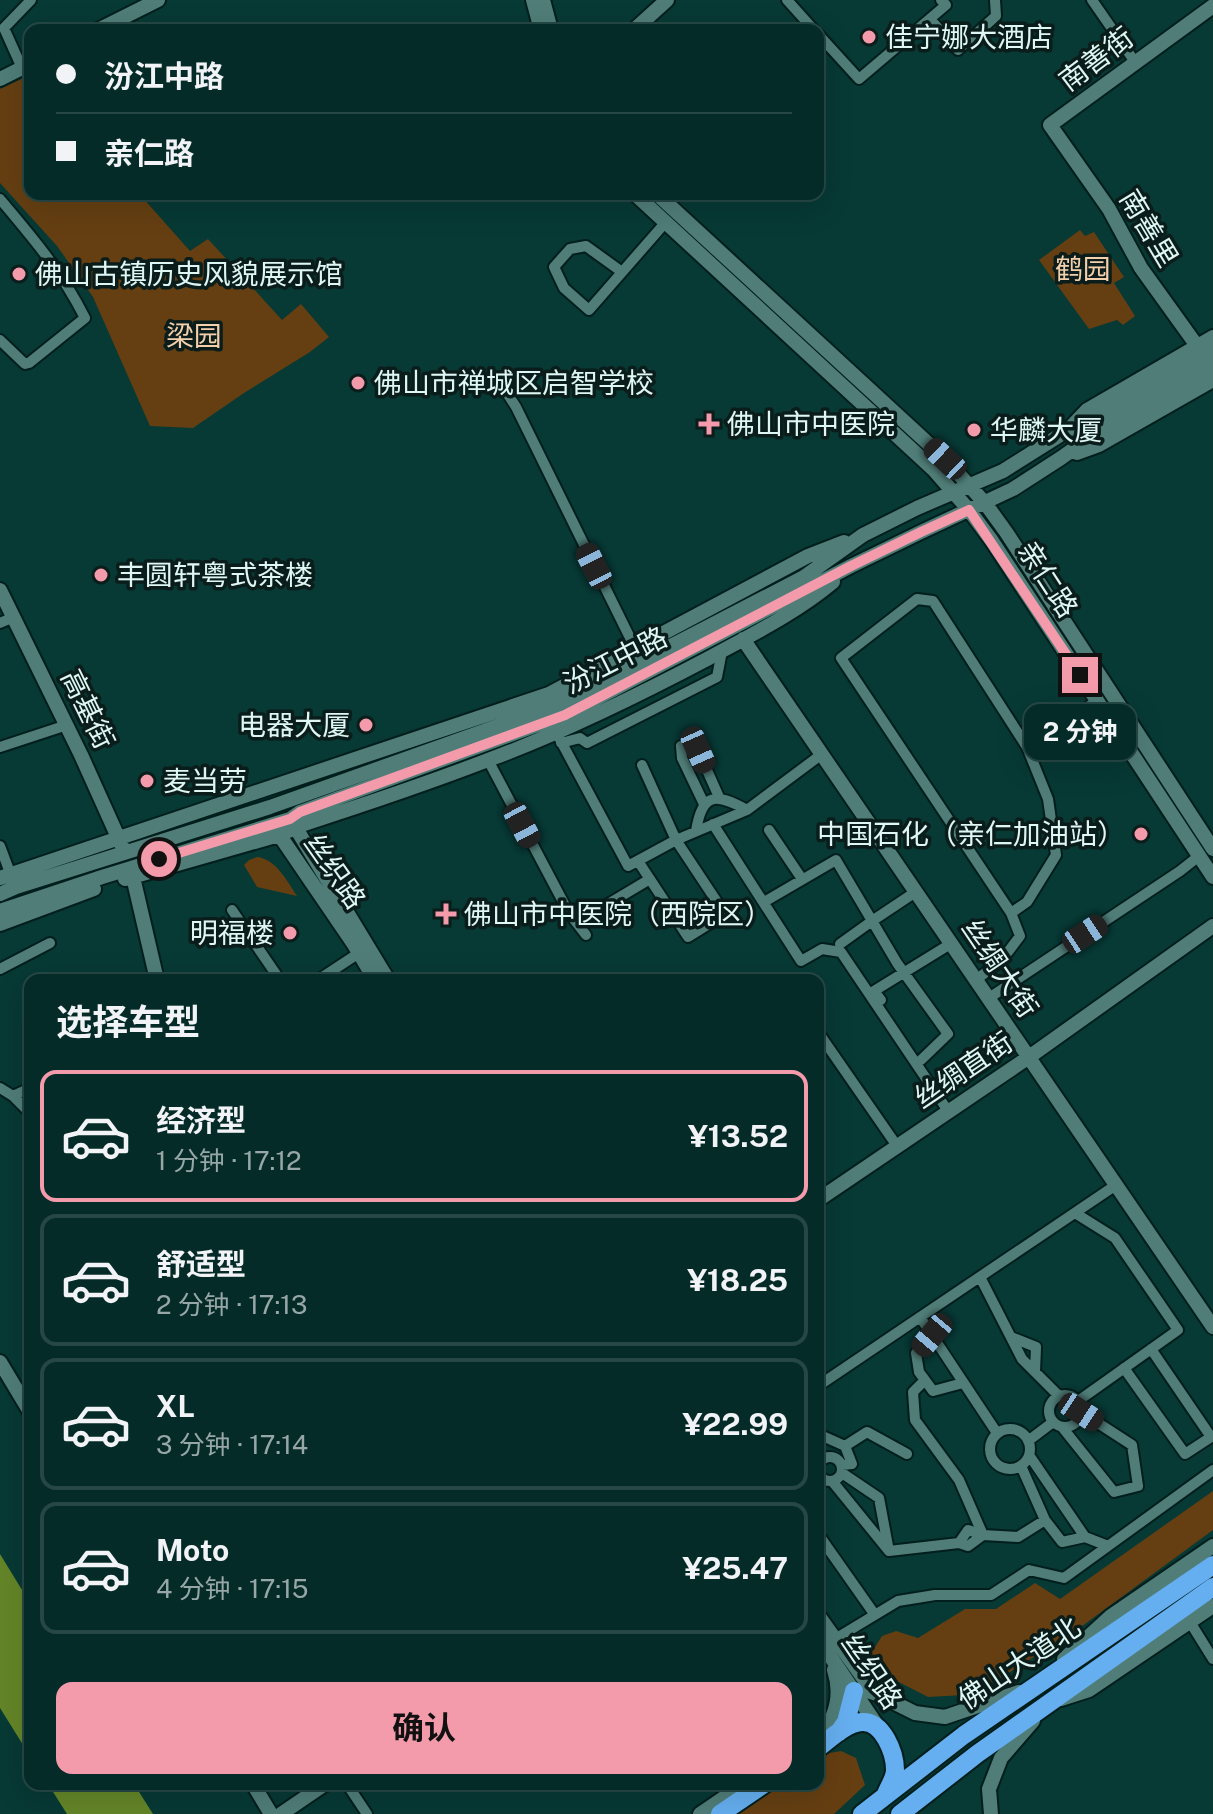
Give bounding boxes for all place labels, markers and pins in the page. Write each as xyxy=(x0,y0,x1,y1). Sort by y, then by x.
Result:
place label: 佳宁娜大酒店 xyxy=(885,20,1053,53)
marker: 佳宁娜大酒店 xyxy=(860,28,878,46)
place label: 佛山古镇历史风貌展示馆 xyxy=(35,257,343,290)
marker: 佛山古镇历史风貌展示馆 xyxy=(10,265,28,283)
place label: 佛山市禅城区启智学校 xyxy=(374,366,654,399)
marker: 佛山市禅城区启智学校 xyxy=(349,374,367,392)
place label: 佛山市中医院 xyxy=(727,407,895,440)
marker: 佛山市中医院 xyxy=(698,413,720,435)
place label: 华麟大厦 xyxy=(990,413,1102,446)
marker: 华麟大厦 xyxy=(965,421,983,439)
place label: 丰圆轩粤式茶楼 xyxy=(117,558,313,591)
marker: 丰圆轩粤式茶楼 xyxy=(92,566,110,584)
place label: 电器大厦 xyxy=(238,708,350,741)
marker: 电器大厦 xyxy=(357,716,375,734)
place label: 麦当劳 xyxy=(163,764,247,797)
marker: 麦当劳 xyxy=(138,772,156,790)
place label: 中国石化（亲仁加油站） xyxy=(817,817,1125,850)
marker: 中国石化（亲仁加油站） xyxy=(1132,825,1150,843)
place label: 佛山市中医院（西院区） xyxy=(464,897,772,930)
marker: 佛山市中医院（西院区） xyxy=(435,903,457,925)
place label: 明福楼 xyxy=(190,916,274,949)
marker: 明福楼 xyxy=(281,924,299,942)

